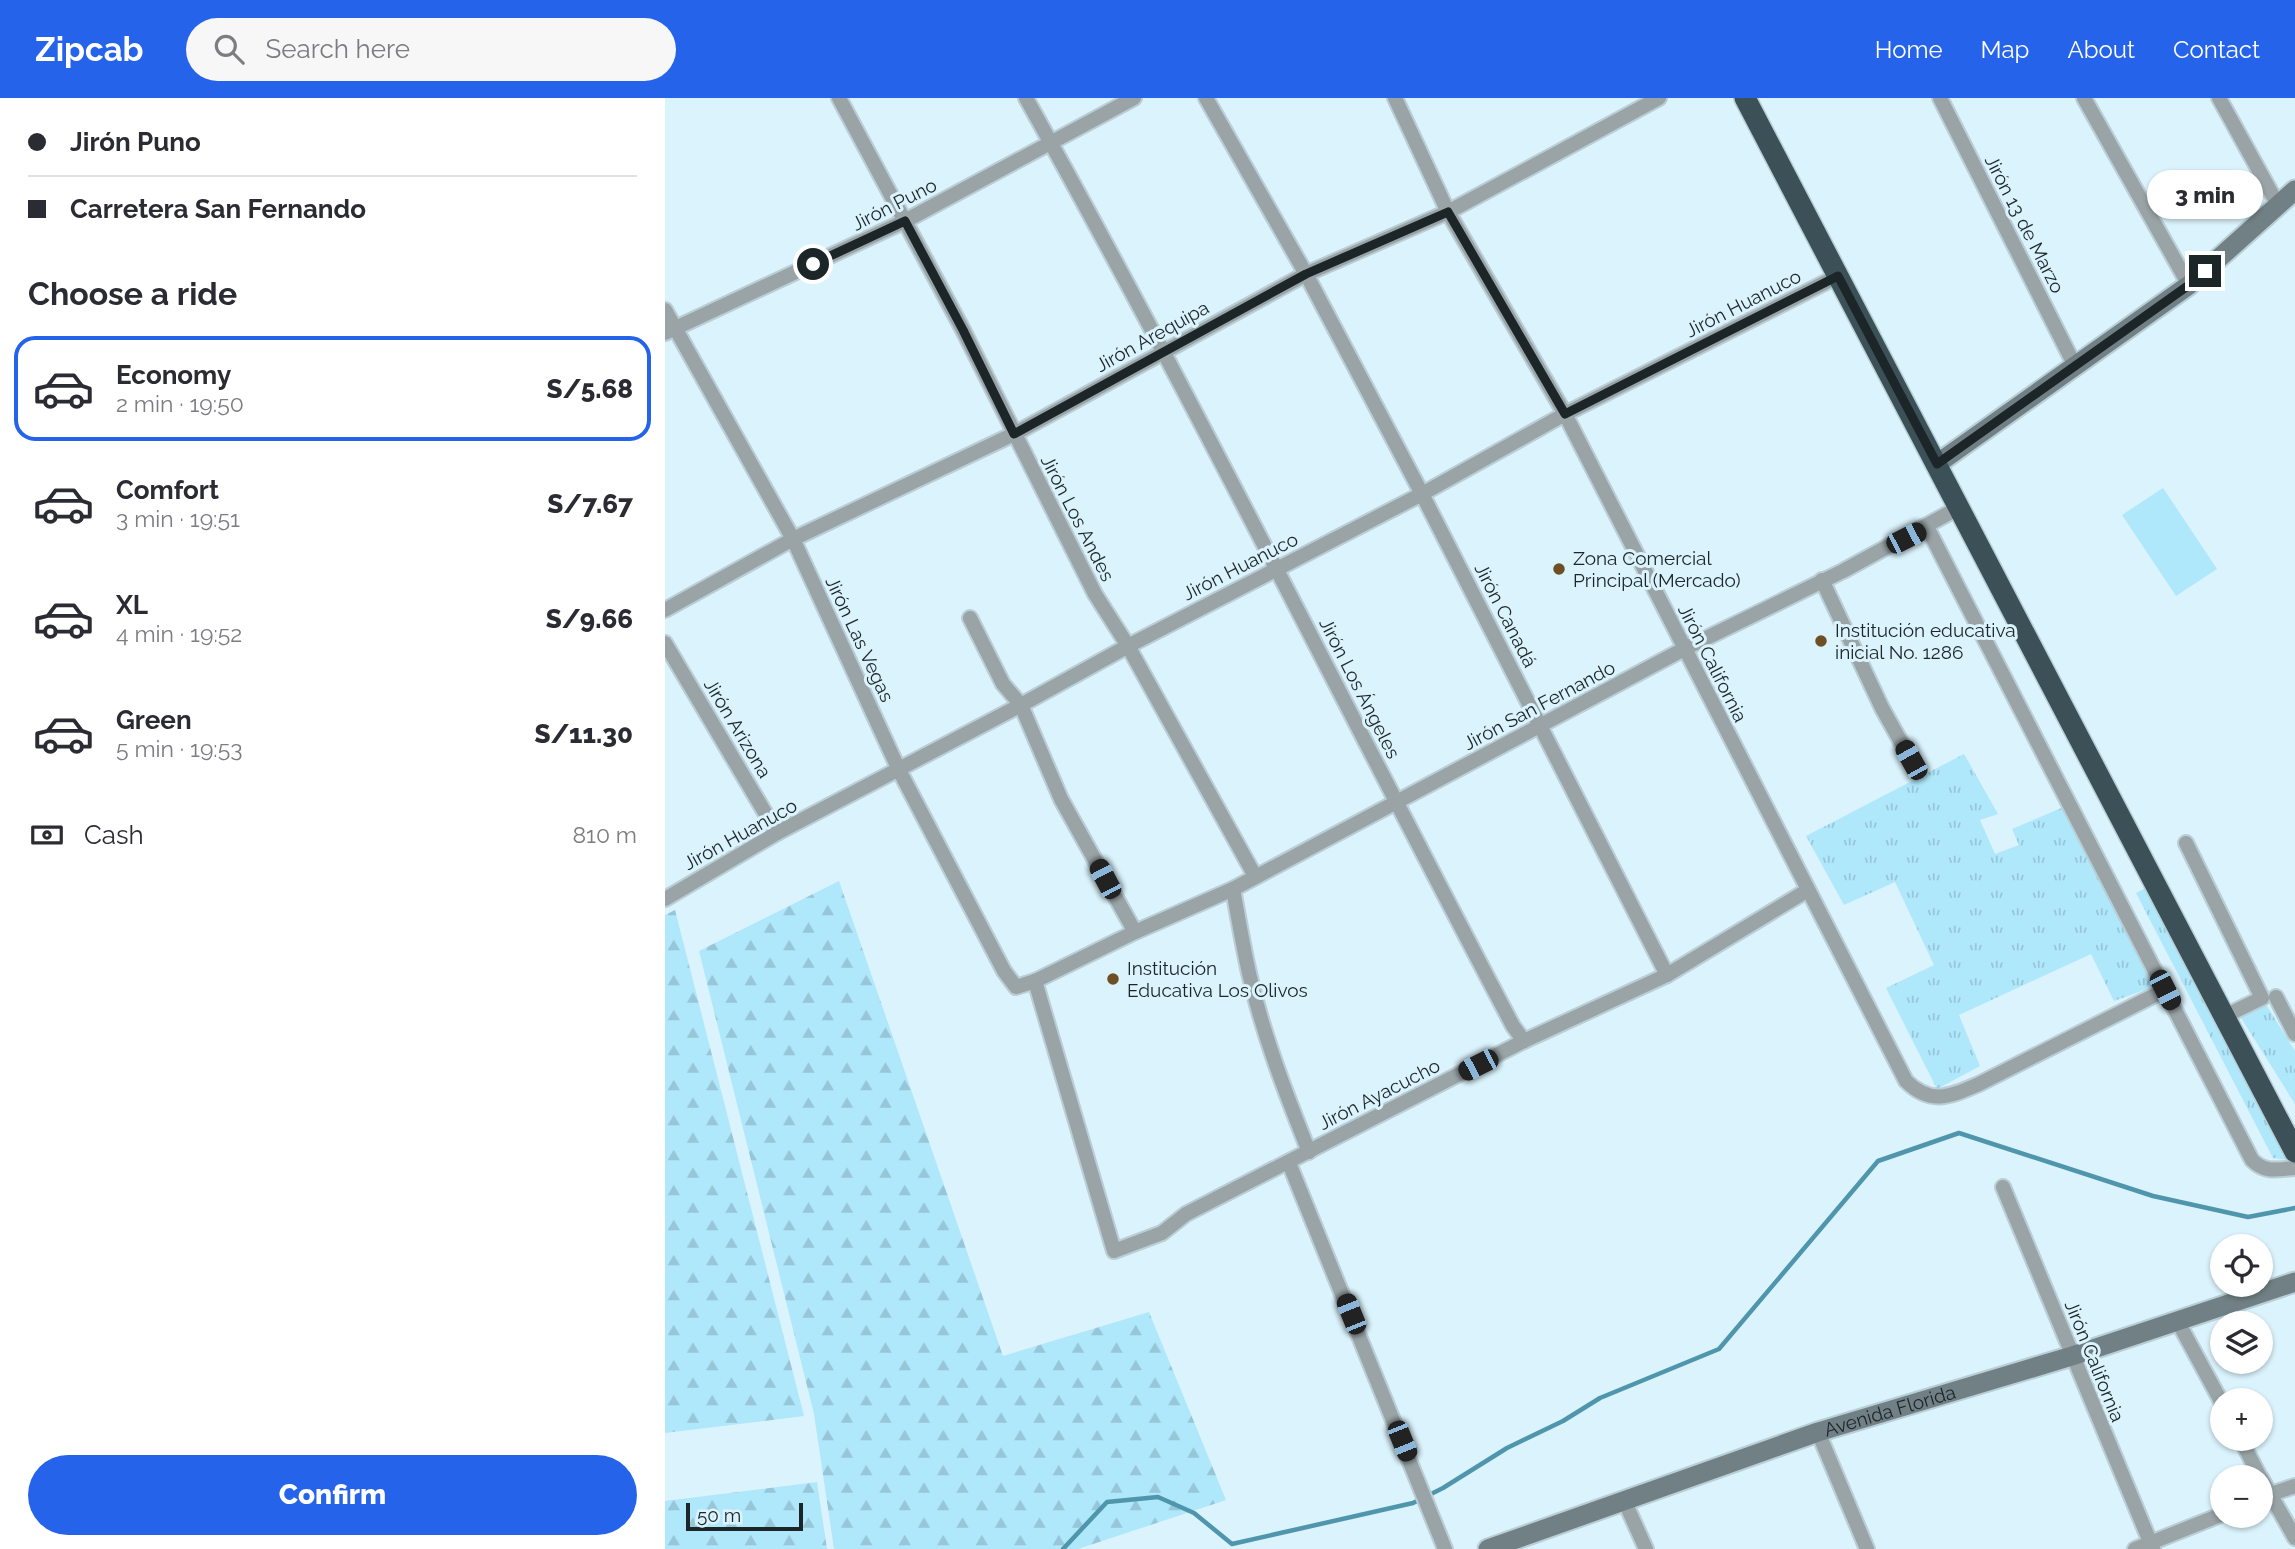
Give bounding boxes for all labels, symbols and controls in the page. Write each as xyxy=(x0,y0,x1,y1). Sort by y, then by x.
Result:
search box xyxy=(186,18,676,81)
text: Zipcab xyxy=(35,30,144,69)
icon: search xyxy=(210,30,248,68)
text: Search here xyxy=(266,34,410,64)
text: Home xyxy=(1875,35,1943,64)
text: Map xyxy=(1981,35,2029,64)
text: About xyxy=(2067,35,2135,64)
text: Contact xyxy=(2173,35,2260,64)
text: Jirón Puno xyxy=(70,127,201,157)
street label: Jirón 13 de Marzo xyxy=(1981,151,2069,297)
callout: 3 min xyxy=(2147,170,2263,218)
street label: Jirón Puno xyxy=(848,173,940,235)
text: 3 min xyxy=(2175,181,2235,208)
text: Carretera San Fernando xyxy=(70,194,366,224)
route start xyxy=(797,248,829,280)
route end xyxy=(2189,255,2221,287)
street label: Jirón Huanuco xyxy=(1682,264,1804,342)
text: Choose a ride xyxy=(28,275,237,312)
street label: Jirón Arequipa xyxy=(1092,296,1212,376)
icon: car xyxy=(32,357,95,420)
text: Economy xyxy=(116,360,231,390)
text: S/5.68 xyxy=(547,374,633,404)
text: 2 min · 19:50 xyxy=(116,390,244,417)
street label: Jirón Los Andes xyxy=(1037,451,1119,585)
icon: car xyxy=(32,472,95,535)
text: Comfort xyxy=(116,475,219,505)
text: S/7.67 xyxy=(547,489,633,519)
text: 3 min · 19:51 xyxy=(116,505,240,532)
car xyxy=(1883,519,1930,557)
street label: Jirón Huanuco xyxy=(1179,527,1301,605)
place label: Zona Comercial Principal (Mercado) xyxy=(1573,547,1741,591)
street label: Jirón Canadá xyxy=(1470,559,1542,671)
marker: Zona Comercial Principal (Mercado) xyxy=(1551,561,1567,577)
street label: Jirón Las Vegas xyxy=(821,573,899,705)
icon: car xyxy=(32,587,95,650)
text: XL xyxy=(116,590,148,620)
street label: Jirón California xyxy=(1674,600,1752,726)
text: S/9.66 xyxy=(546,604,633,634)
street label: Jirón Los Ángeles xyxy=(1315,614,1405,762)
place label: Institución educativa inicial No. 1286 xyxy=(1835,619,2016,663)
text: 4 min · 19:52 xyxy=(116,620,242,647)
marker: Institución educativa inicial No. 1286 xyxy=(1813,633,1829,649)
street label: Jirón San Fernando xyxy=(1459,656,1619,754)
street label: Jirón Arizona xyxy=(700,674,776,782)
icon: car xyxy=(32,702,95,765)
text: Green xyxy=(116,705,192,735)
text: S/11.30 xyxy=(535,719,633,749)
text: 5 min · 19:53 xyxy=(116,735,243,762)
car xyxy=(1892,737,1931,783)
street label: Jirón Huanuco xyxy=(679,794,801,874)
icon: cash xyxy=(28,816,66,854)
text: Cash xyxy=(84,820,144,850)
text: 810 m xyxy=(572,821,637,848)
car xyxy=(1086,856,1125,902)
place label: Institución Educativa Los Olivos xyxy=(1127,957,1308,1001)
car xyxy=(2147,967,2184,1013)
marker: Institución Educativa Los Olivos xyxy=(1105,971,1121,987)
car xyxy=(1455,1046,1502,1084)
street label: Jirón Ayacucho xyxy=(1315,1054,1443,1134)
map controls xyxy=(2210,1234,2273,1528)
button: locate xyxy=(2210,1234,2273,1297)
car xyxy=(1334,1291,1369,1337)
street label: Jirón California xyxy=(2061,1297,2129,1425)
button: layers xyxy=(2210,1311,2273,1374)
street label: Avenida Florida xyxy=(1821,1380,1958,1441)
button: + xyxy=(2210,1388,2273,1451)
car xyxy=(1385,1418,1420,1464)
button: Confirm xyxy=(28,1455,637,1535)
button: − xyxy=(2210,1465,2273,1528)
scale bar xyxy=(686,1500,803,1532)
text: 50 m xyxy=(697,1504,741,1526)

